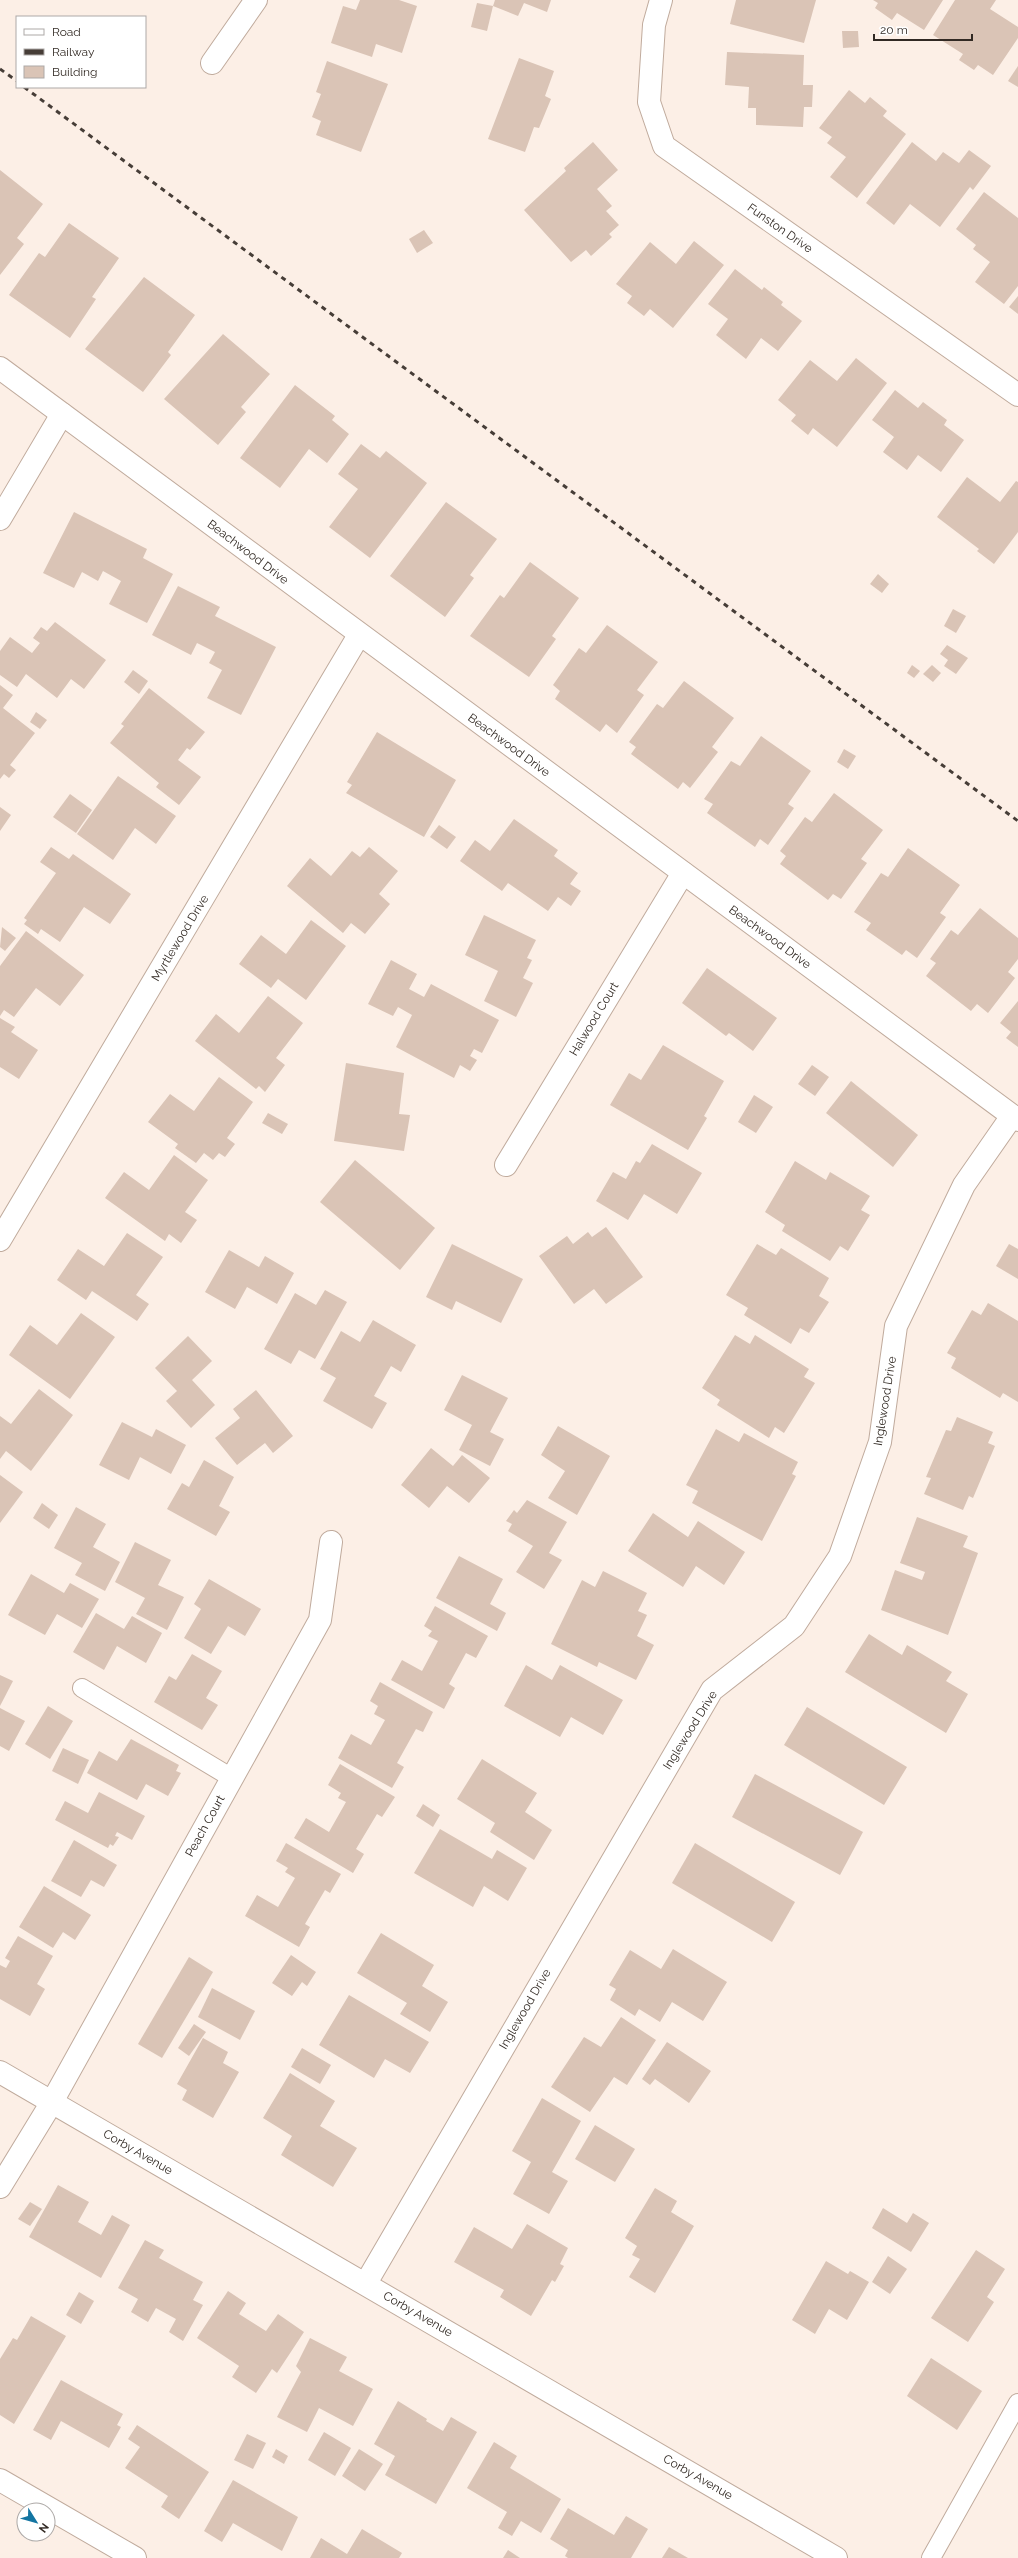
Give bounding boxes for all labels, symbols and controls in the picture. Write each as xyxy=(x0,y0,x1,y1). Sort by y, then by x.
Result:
legend xyxy=(16,16,146,88)
scale bar xyxy=(874,16,972,42)
text: 20 m xyxy=(880,23,908,37)
text: Road xyxy=(52,25,81,39)
text: Railway xyxy=(52,45,95,59)
text: Building xyxy=(52,65,98,79)
street label: Funston Drive xyxy=(745,200,815,256)
street label: Beachwood Drive xyxy=(205,517,291,587)
street label: Beachwood Drive xyxy=(465,711,553,779)
street label: Myrtlewood Drive xyxy=(149,892,211,984)
street label: Beachwood Drive xyxy=(726,903,814,971)
street label: Halwood Court xyxy=(567,980,621,1058)
street label: Inglewood Drive xyxy=(871,1355,899,1447)
street label: Inglewood Drive xyxy=(660,1688,720,1772)
street label: Peach Court xyxy=(182,1793,228,1859)
street label: Inglewood Drive xyxy=(496,1966,554,2052)
street label: Corby Avenue xyxy=(101,2127,175,2177)
street label: Corby Avenue xyxy=(381,2289,455,2339)
street label: Corby Avenue xyxy=(661,2452,735,2502)
north arrow xyxy=(16,2502,56,2542)
text: N xyxy=(36,2520,51,2535)

